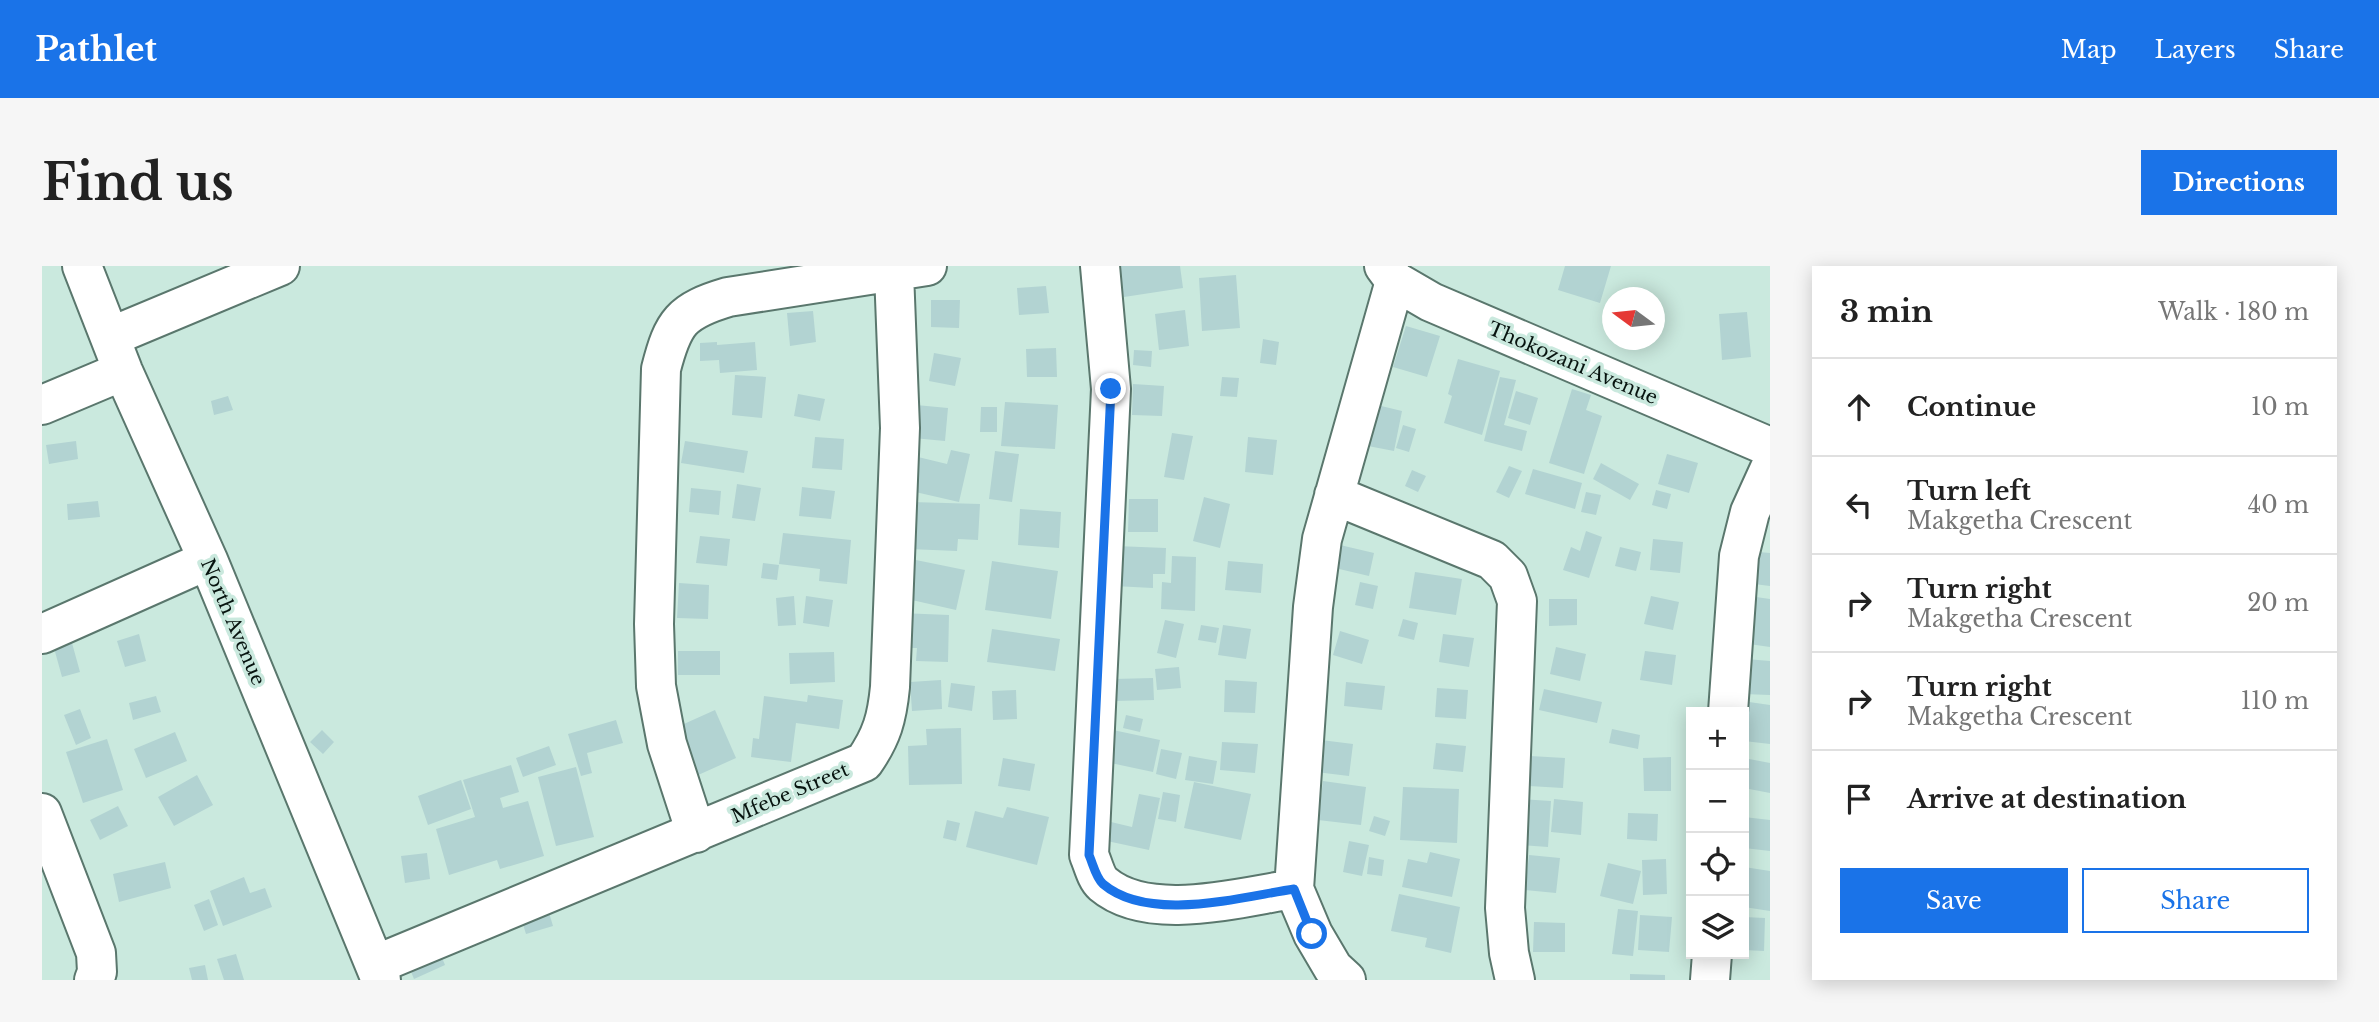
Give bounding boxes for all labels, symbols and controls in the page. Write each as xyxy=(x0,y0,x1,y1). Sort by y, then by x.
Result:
text: Pathlet xyxy=(35,29,157,70)
text: Map xyxy=(2061,35,2117,64)
text: Layers xyxy=(2155,35,2236,64)
text: Share xyxy=(2274,35,2344,64)
button: Directions xyxy=(2141,150,2337,215)
text: Find us xyxy=(42,152,234,213)
north arrow xyxy=(1602,287,1665,350)
text: 3 min xyxy=(1840,293,1933,330)
text: Walk · 180 m xyxy=(2158,298,2309,326)
street label: Thokozani Avenue xyxy=(1485,317,1661,409)
route end xyxy=(1095,373,1126,404)
icon: ahead xyxy=(1840,388,1878,426)
text: Continue xyxy=(1907,391,2036,423)
text: 10 m xyxy=(2251,393,2309,421)
text: Turn left xyxy=(1907,475,2031,507)
icon: left xyxy=(1840,486,1878,524)
text: 40 m xyxy=(2248,491,2309,519)
text: Makgetha Crescent xyxy=(1907,507,2132,535)
street label: North Avenue xyxy=(196,555,270,689)
text: Turn right xyxy=(1907,573,2052,605)
icon: right xyxy=(1840,584,1878,622)
text: 20 m xyxy=(2247,589,2309,617)
text: Makgetha Crescent xyxy=(1907,605,2132,633)
text: Turn right xyxy=(1907,671,2052,703)
icon: right xyxy=(1840,682,1878,720)
text: 110 m xyxy=(2241,687,2309,715)
text: Makgetha Crescent xyxy=(1907,703,2132,731)
map controls xyxy=(1686,707,1749,959)
button: + xyxy=(1686,707,1749,770)
street label: Mfebe Street xyxy=(728,758,853,828)
button: − xyxy=(1686,770,1749,833)
icon: arrive xyxy=(1840,780,1878,818)
text: Arrive at destination xyxy=(1907,783,2187,815)
button: locate xyxy=(1686,833,1749,896)
button: Save xyxy=(1840,868,2068,933)
button: Share xyxy=(2082,868,2309,933)
button: layers xyxy=(1686,896,1749,959)
route start xyxy=(1296,918,1327,949)

